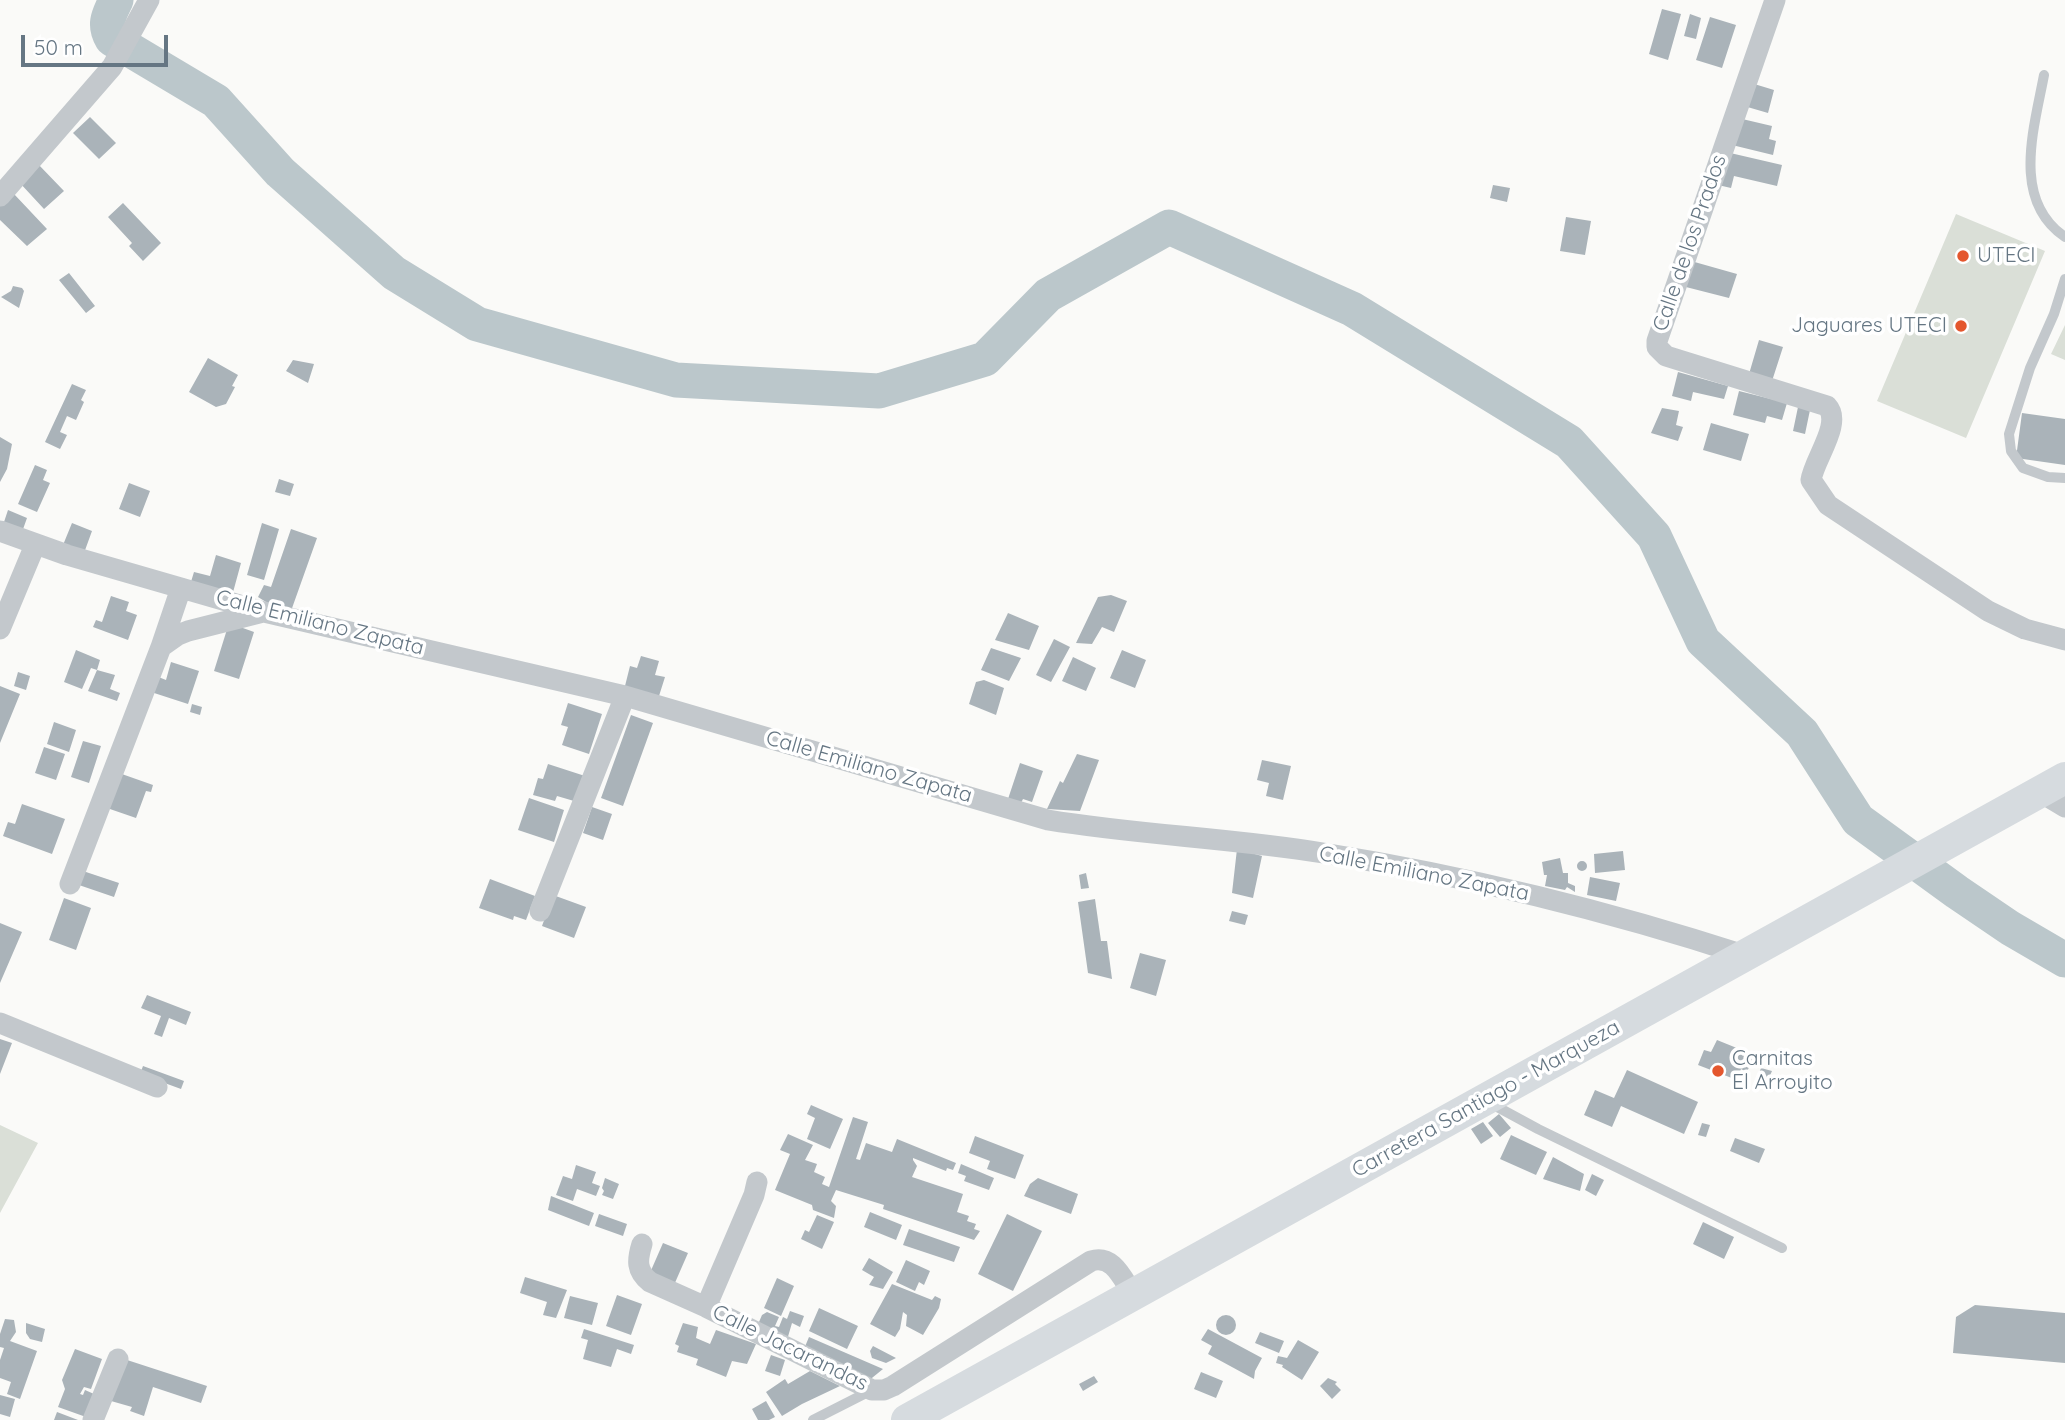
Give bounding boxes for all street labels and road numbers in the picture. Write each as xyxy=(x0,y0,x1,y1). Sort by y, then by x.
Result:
street label: Calle de los Prados xyxy=(1648,151,1732,335)
street label: Calle Emiliano Zapata xyxy=(214,585,426,661)
street label: Calle Emiliano Zapata xyxy=(763,726,975,808)
street label: Calle Emiliano Zapata xyxy=(1317,841,1531,907)
street label: Carretera Santiago - Marqueza xyxy=(1348,1015,1624,1183)
street label: Calle Jacarandas xyxy=(708,1299,872,1397)

